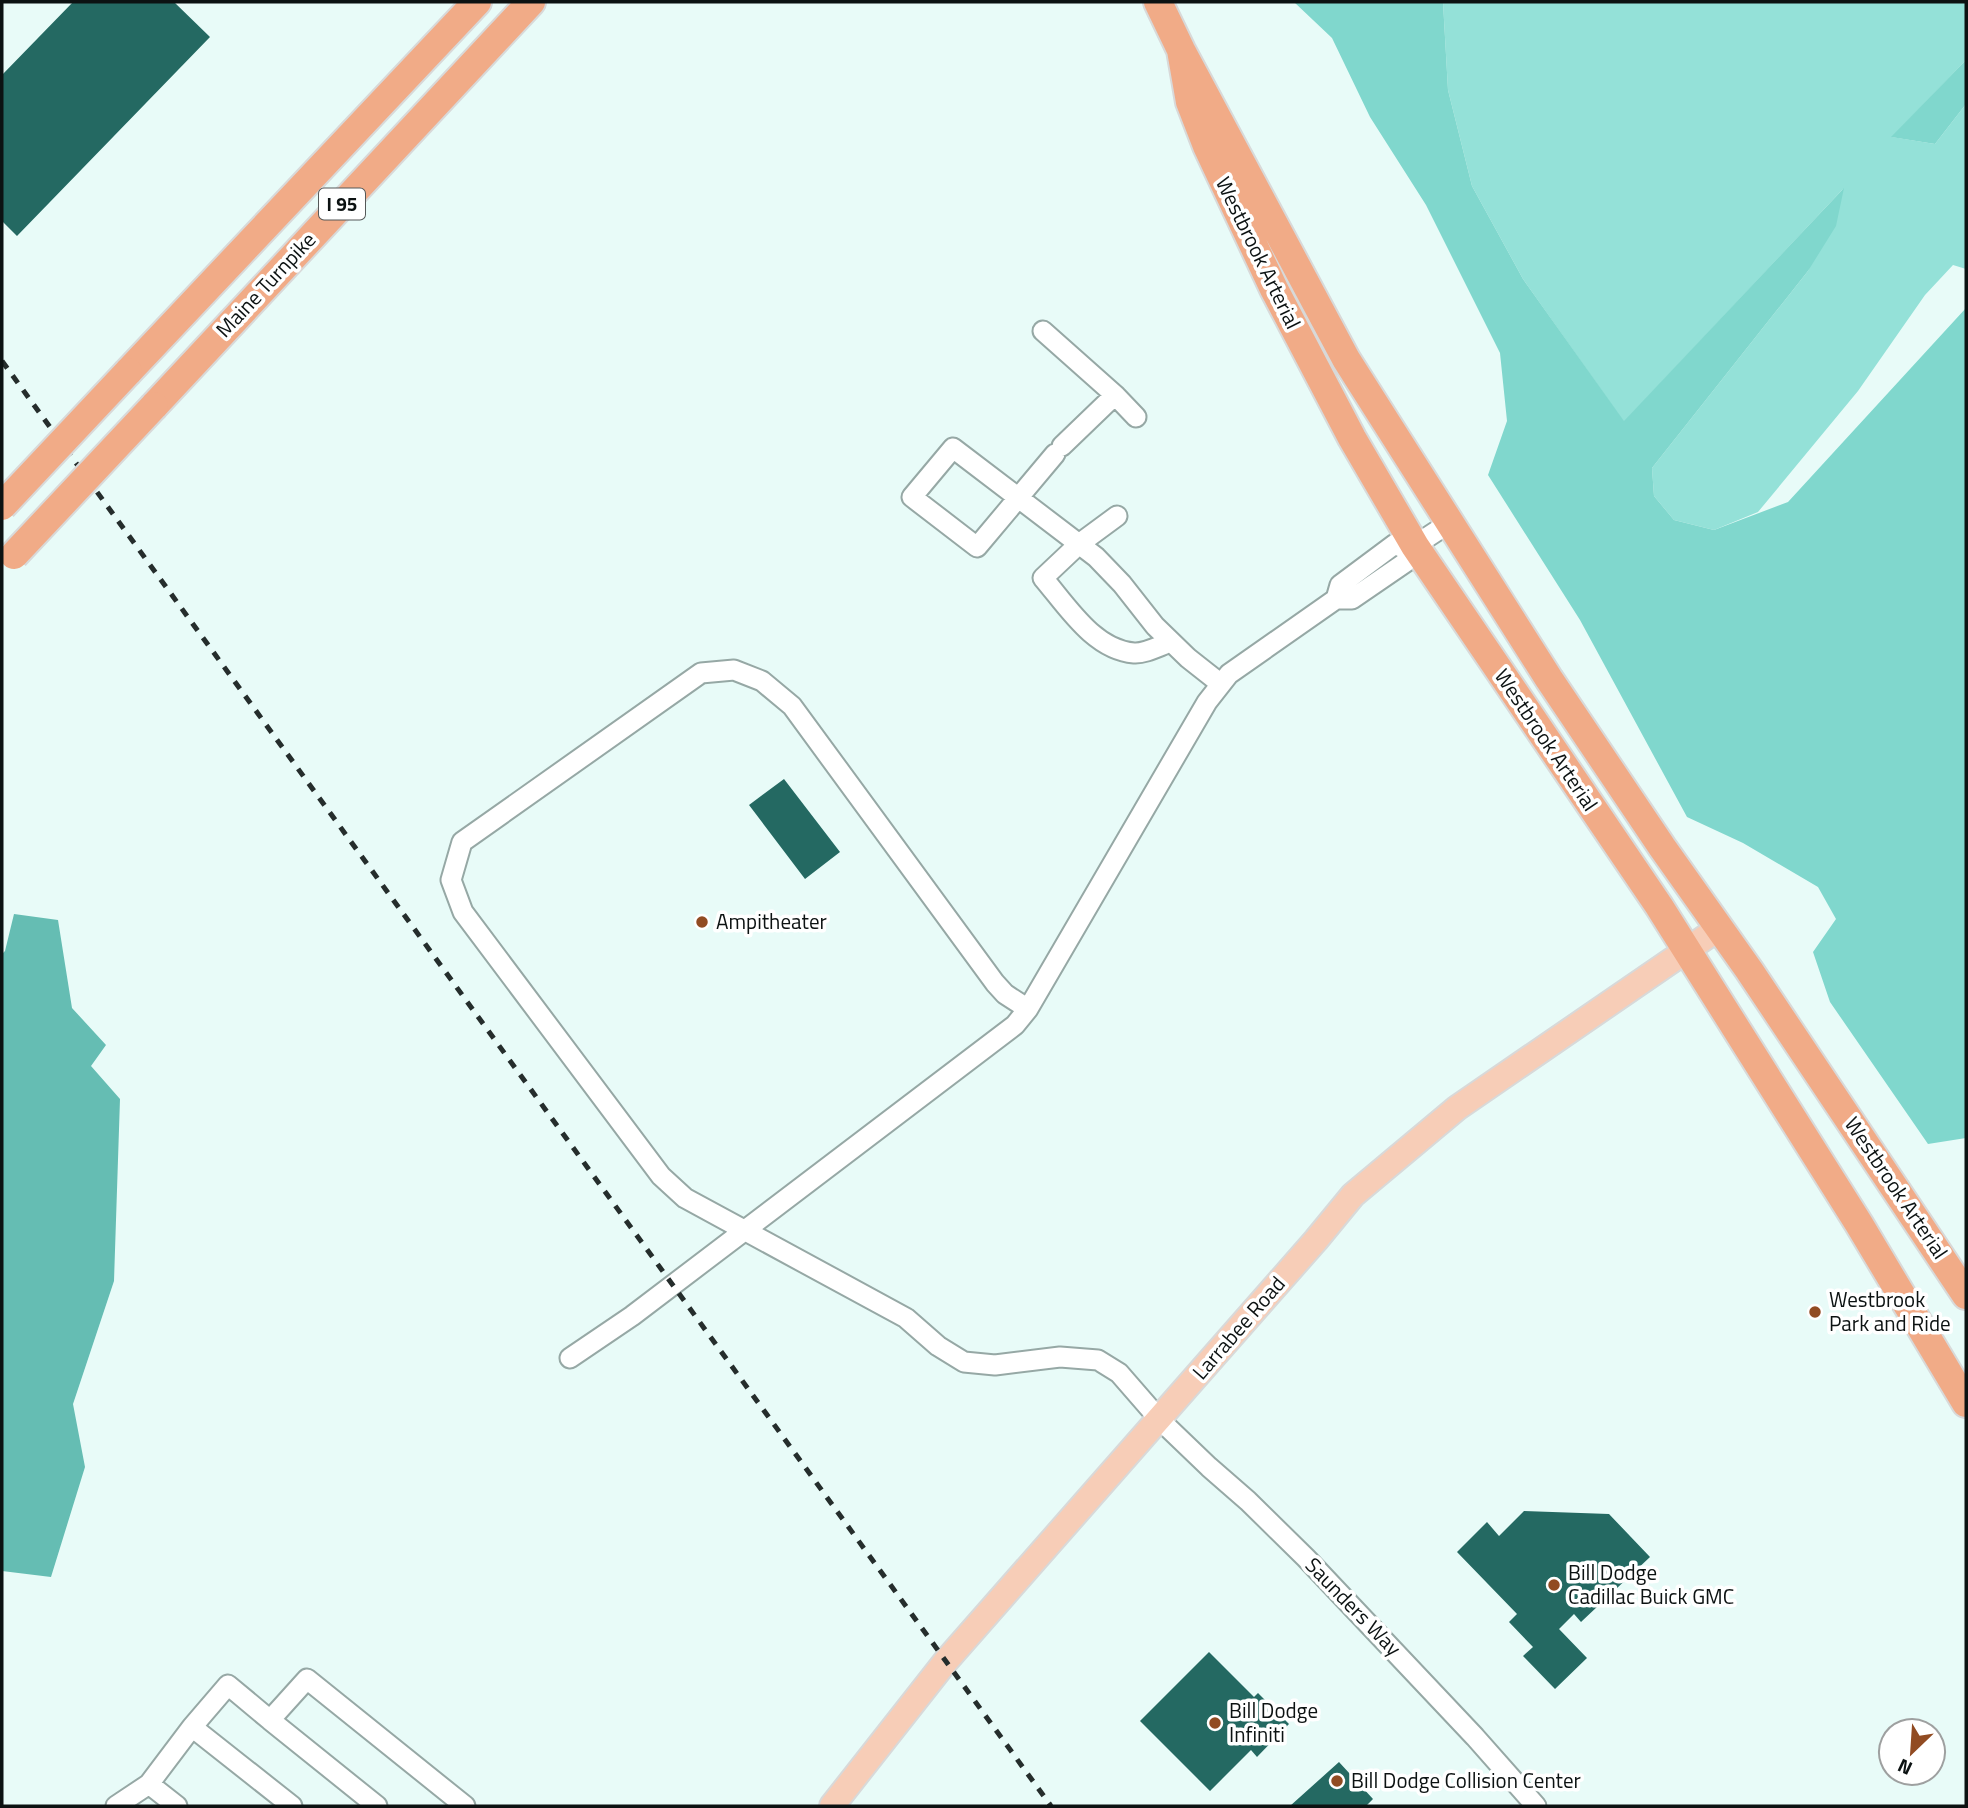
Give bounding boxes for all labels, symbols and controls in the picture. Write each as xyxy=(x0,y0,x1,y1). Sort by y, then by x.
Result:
street label: Westbrook Arterial xyxy=(1208,171,1310,334)
road number: I 95 xyxy=(319,188,365,220)
street label: Maine Turnpike xyxy=(208,224,323,344)
street label: Westbrook Arterial xyxy=(1487,662,1606,817)
place label: Ampitheater xyxy=(716,905,827,937)
marker: Ampitheater xyxy=(694,914,710,930)
street label: Westbrook Arterial xyxy=(1837,1110,1956,1265)
street label: Larrabee Road xyxy=(1184,1269,1292,1386)
place label: Westbrook Park and Ride xyxy=(1829,1283,1951,1339)
marker: Westbrook Park and Ride xyxy=(1807,1304,1823,1320)
street label: Saunders Way xyxy=(1298,1550,1409,1663)
place label: Bill Dodge Cadillac Buick GMC xyxy=(1568,1556,1734,1612)
marker: Bill Dodge Cadillac Buick GMC xyxy=(1546,1577,1562,1593)
place label: Bill Dodge Infiniti xyxy=(1229,1694,1318,1750)
marker: Bill Dodge Infiniti xyxy=(1207,1715,1223,1731)
north arrow xyxy=(1877,1717,1947,1787)
text: N xyxy=(1893,1752,1917,1784)
place label: Bill Dodge Collision Center xyxy=(1351,1764,1581,1796)
marker: Bill Dodge Collision Center xyxy=(1329,1773,1345,1789)

